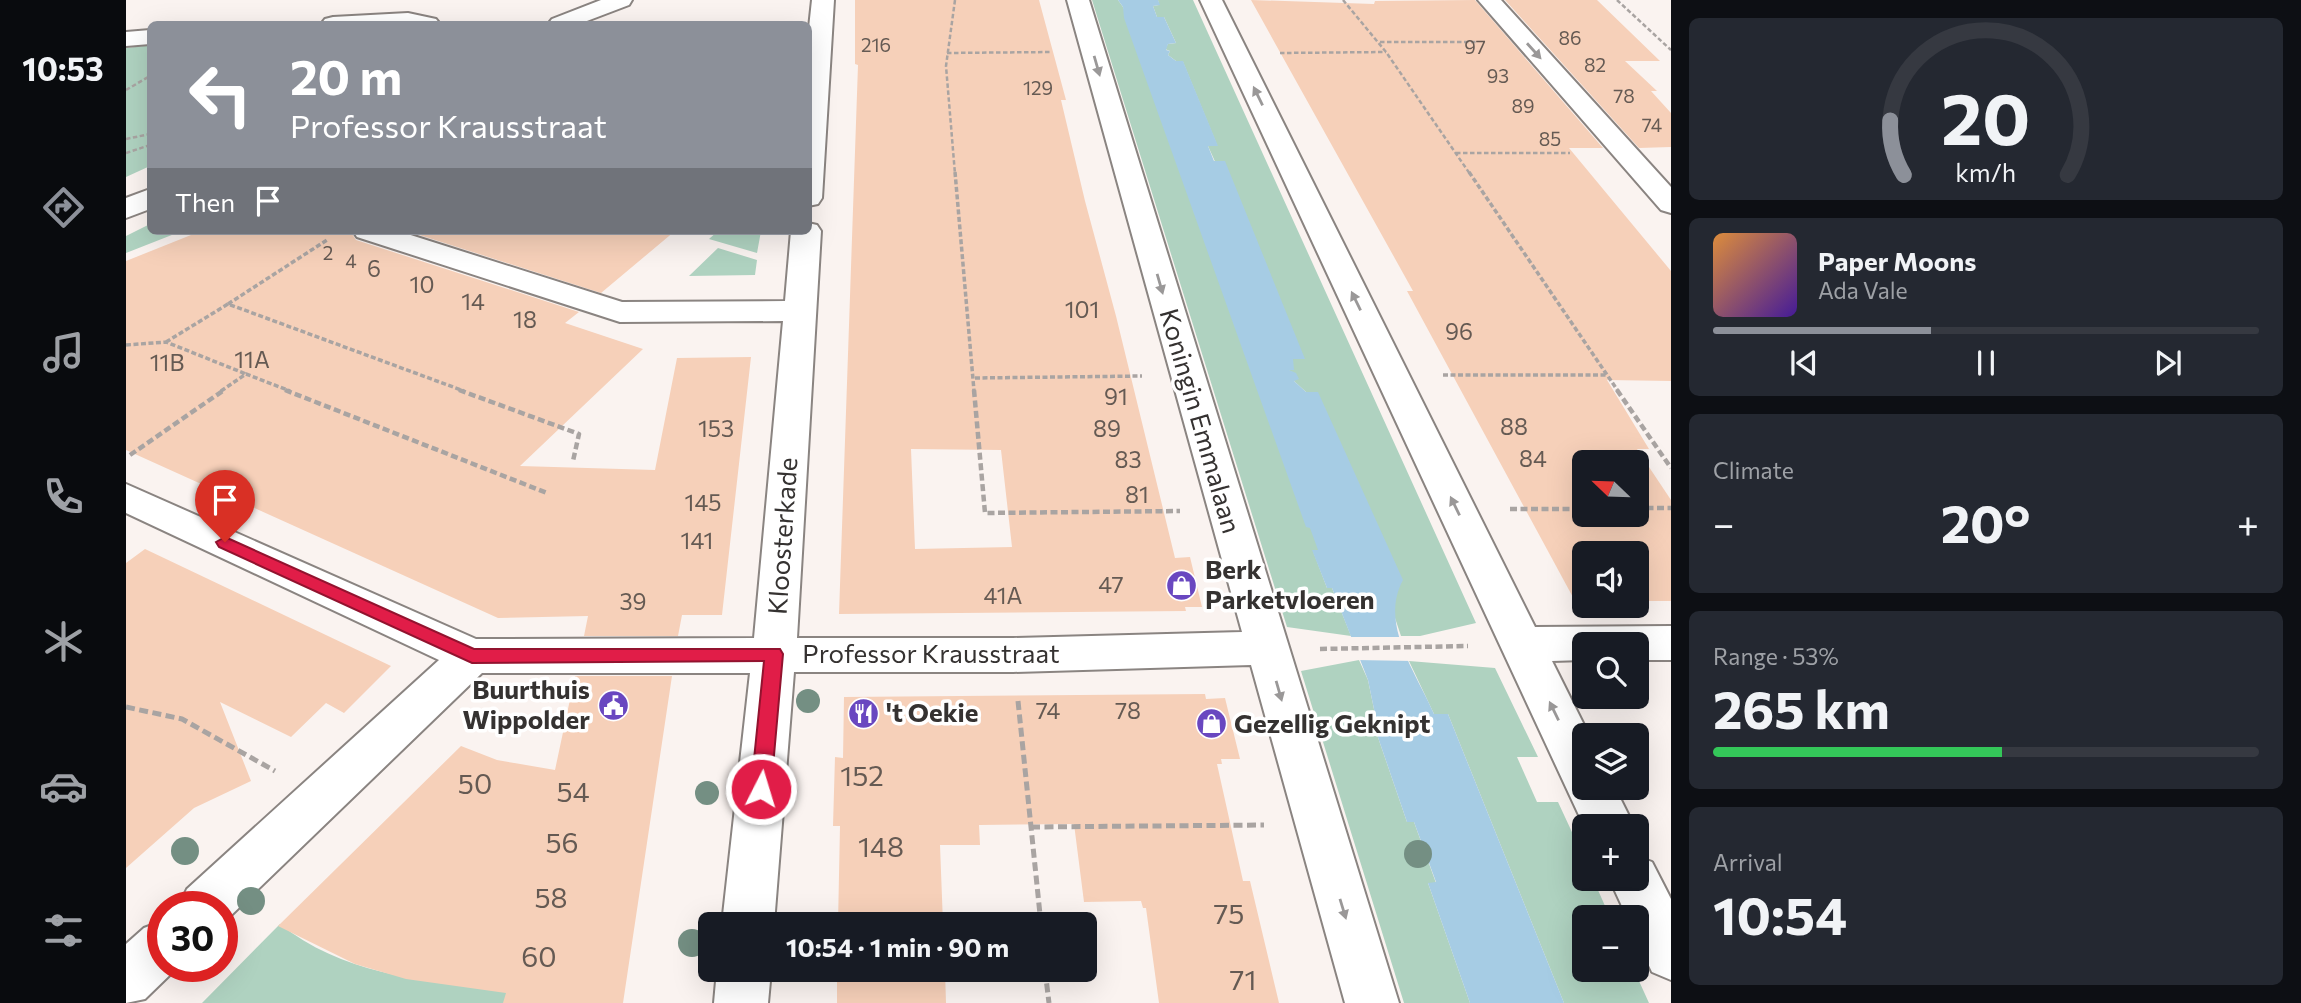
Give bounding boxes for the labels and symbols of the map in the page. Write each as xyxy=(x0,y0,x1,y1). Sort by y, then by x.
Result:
house number: 86 xyxy=(1558,26,1582,49)
house number: 216 xyxy=(861,33,891,56)
house number: 97 xyxy=(1464,35,1486,58)
one-way arrow xyxy=(1526,42,1542,60)
house number: 82 xyxy=(1584,53,1606,76)
one-way arrow xyxy=(1092,55,1102,76)
house number: 93 xyxy=(1487,64,1509,87)
house number: 129 xyxy=(1023,76,1053,99)
house number: 78 xyxy=(1613,84,1635,107)
one-way arrow xyxy=(1252,86,1263,106)
house number: 89 xyxy=(1511,94,1535,117)
house number: 74 xyxy=(1642,113,1662,136)
house number: 85 xyxy=(1539,127,1561,150)
house number: 2 xyxy=(323,241,333,264)
house number: 4 xyxy=(345,249,357,272)
house number: 6 xyxy=(367,254,381,282)
house number: 10 xyxy=(410,270,434,298)
one-way arrow xyxy=(1156,274,1166,295)
house number: 14 xyxy=(461,287,485,315)
one-way arrow xyxy=(1351,291,1362,311)
house number: 101 xyxy=(1065,295,1099,323)
house number: 18 xyxy=(513,305,537,333)
street label: Koningin Emmalaan xyxy=(1155,305,1248,537)
house number: 96 xyxy=(1445,317,1473,345)
house number: 11A xyxy=(234,345,270,373)
house number: 11B xyxy=(150,348,184,376)
house number: 91 xyxy=(1104,382,1128,410)
house number: 88 xyxy=(1500,412,1528,440)
house number: 153 xyxy=(698,414,734,442)
house number: 89 xyxy=(1093,414,1121,442)
house number: 84 xyxy=(1519,444,1547,472)
house number: 83 xyxy=(1114,445,1142,473)
north arrow xyxy=(1572,450,1648,527)
street label: Kloosterkade xyxy=(761,456,802,616)
pin xyxy=(195,470,255,542)
house number: 81 xyxy=(1125,480,1149,508)
house number: 145 xyxy=(685,488,721,516)
one-way arrow xyxy=(1449,496,1461,516)
house number: 141 xyxy=(681,526,713,554)
place label: Berk Parketvloeren xyxy=(1205,553,1375,614)
shop icon: Berk Parketvloeren xyxy=(1165,568,1199,602)
house number: 47 xyxy=(1098,570,1124,598)
house number: 41A xyxy=(984,581,1023,609)
house number: 39 xyxy=(619,587,647,615)
street label: Professor Krausstraat xyxy=(802,637,1060,668)
place label: Buurthuis Wippolder xyxy=(463,673,590,734)
one-way arrow xyxy=(1274,680,1284,701)
public building icon: Buurthuis Wippolder xyxy=(596,688,630,722)
restaurant icon: 't Oekie xyxy=(846,696,880,730)
place label: 't Oekie xyxy=(886,696,979,727)
house number: 74 xyxy=(1036,696,1060,724)
house number: 78 xyxy=(1115,696,1141,724)
one-way arrow xyxy=(1548,701,1560,721)
shop icon: Gezellig Geknipt xyxy=(1194,707,1228,741)
place label: Gezellig Geknipt xyxy=(1234,707,1430,738)
position arrow xyxy=(724,752,798,826)
house number: 152 xyxy=(840,758,884,792)
house number: 50 xyxy=(458,766,492,800)
house number: 54 xyxy=(557,774,590,808)
house number: 56 xyxy=(545,825,579,859)
house number: 148 xyxy=(858,829,904,863)
house number: 58 xyxy=(534,880,568,914)
speed limit sign: 30 xyxy=(147,891,238,982)
house number: 75 xyxy=(1214,896,1244,930)
one-way arrow xyxy=(1339,898,1349,919)
house number: 60 xyxy=(521,939,557,973)
house number: 71 xyxy=(1230,962,1256,996)

